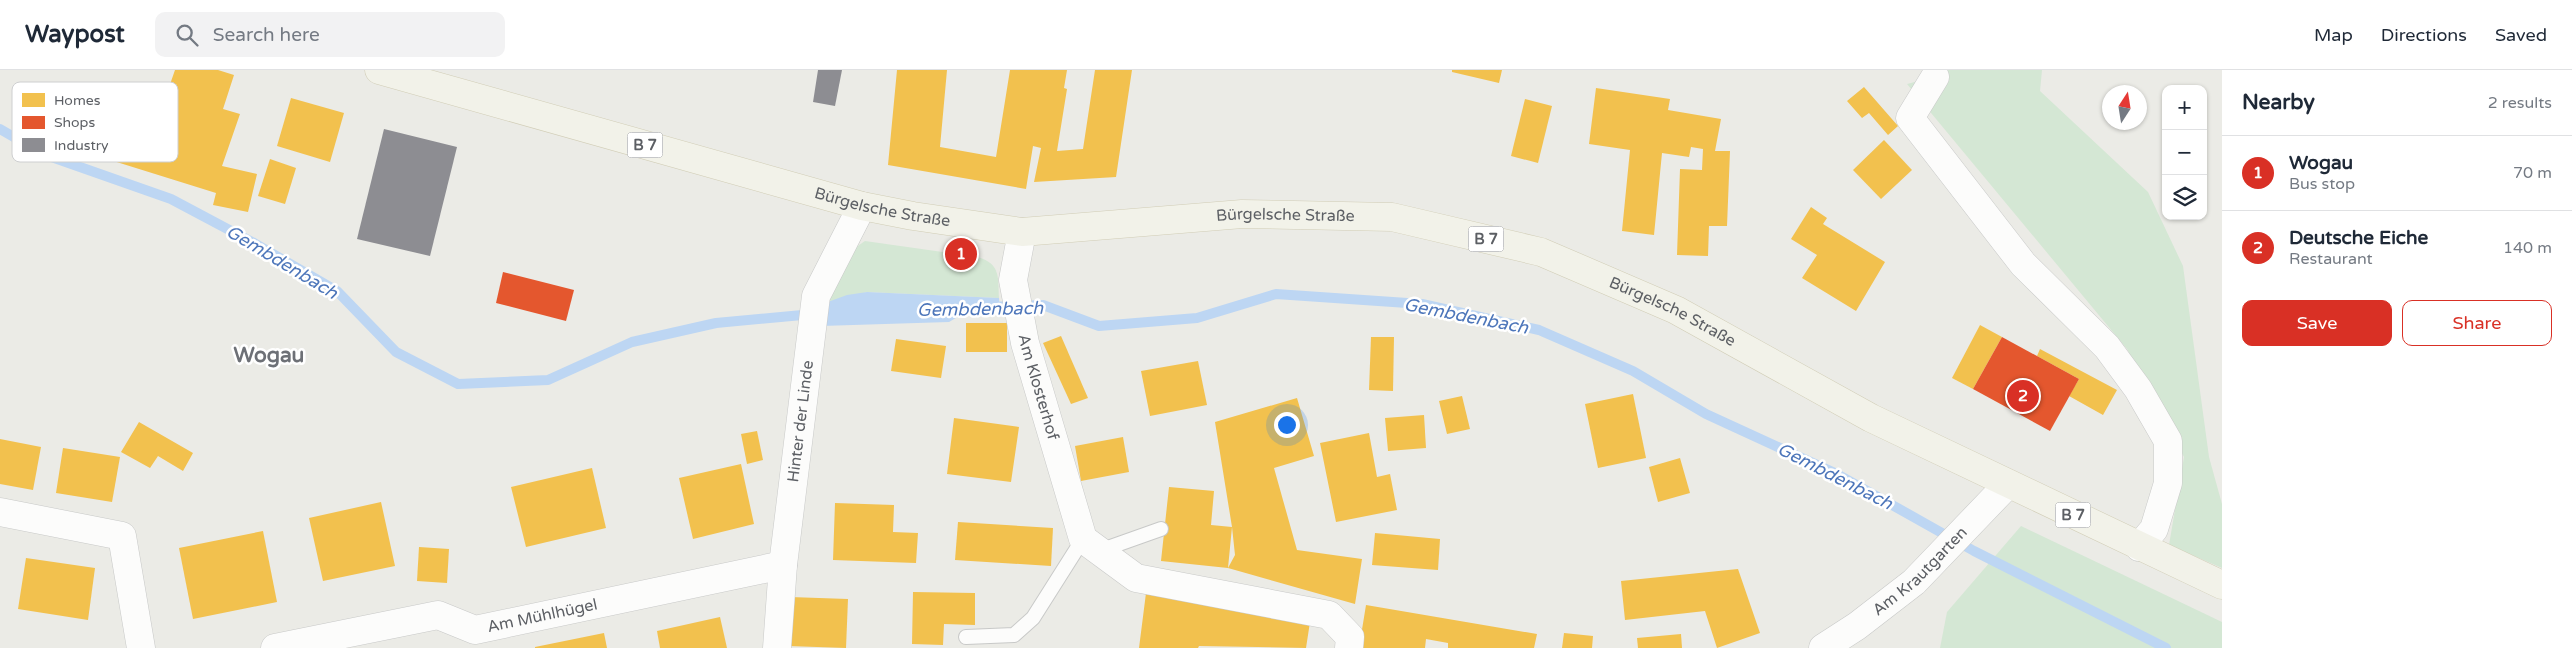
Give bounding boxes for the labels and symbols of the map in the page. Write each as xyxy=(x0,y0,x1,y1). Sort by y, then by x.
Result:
legend xyxy=(12,82,178,162)
north arrow xyxy=(2102,85,2147,130)
text: Homes xyxy=(54,92,101,109)
text: Shops xyxy=(54,114,95,131)
road number: B 7 xyxy=(628,132,662,158)
text: Industry xyxy=(54,137,109,154)
street label: Bürgelsche Straße xyxy=(812,183,952,231)
street label: Bürgelsche Straße xyxy=(1215,204,1355,226)
water label: Gembdenbach xyxy=(222,220,343,304)
road number: B 7 xyxy=(1468,226,1504,252)
pin: 1 xyxy=(945,235,977,273)
street label: Bürgelsche Straße xyxy=(1606,272,1739,351)
water label: Gembdenbach xyxy=(1402,293,1531,339)
water label: Gembdenbach xyxy=(917,297,1044,321)
street label: Am Klosterhof xyxy=(1014,333,1063,443)
district label: Wogau xyxy=(234,343,304,368)
street label: Hinter der Linde xyxy=(783,359,818,483)
pin: 2 xyxy=(2007,377,2039,415)
your location xyxy=(1274,412,1300,438)
water label: Gembdenbach xyxy=(1774,438,1897,515)
road number: B 7 xyxy=(2056,502,2090,528)
street label: Am Krautgarten xyxy=(1869,523,1972,620)
street label: Am Mühlhügel xyxy=(485,594,599,637)

